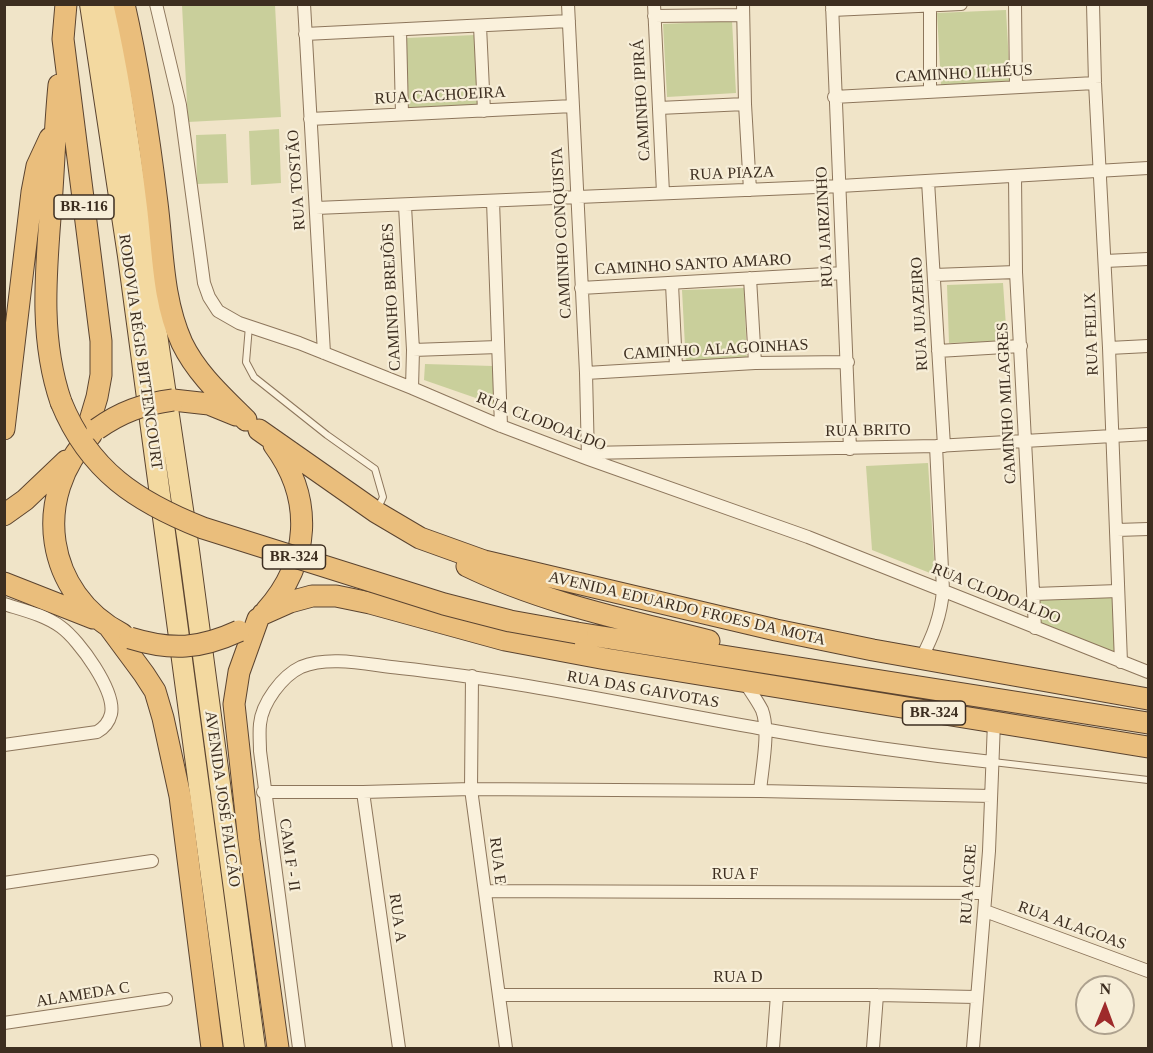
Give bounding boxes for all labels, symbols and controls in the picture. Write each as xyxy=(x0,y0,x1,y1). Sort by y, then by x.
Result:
street label: CAMINHO IPIRÁ xyxy=(629,38,655,162)
street label: CAMINHO ILHÉUS xyxy=(895,61,1033,87)
street label: RUA CACHOEIRA xyxy=(374,83,506,109)
street label: RUA TOSTÃO xyxy=(284,129,310,231)
street label: CAMINHO CONQUISTA xyxy=(548,147,576,319)
street label: RUA PIAZA xyxy=(689,163,775,185)
street label: RUA JAIRZINHO xyxy=(812,166,838,288)
road number: BR-116 xyxy=(54,195,114,219)
street label: CAMINHO BREJÕES xyxy=(379,223,405,371)
street label: RODOVIA RÉGIS BITTENCOURT xyxy=(114,233,166,471)
street label: CAMINHO SANTO AMARO xyxy=(594,250,792,280)
street label: RUA JUAZEIRO xyxy=(907,256,933,372)
street label: RUA FELIX xyxy=(1081,292,1103,376)
street label: CAMINHO MILAGRES xyxy=(993,321,1021,485)
street label: CAMINHO ALAGOINHAS xyxy=(623,336,809,364)
street label: RUA CLODOALDO xyxy=(473,388,609,456)
street label: RUA BRITO xyxy=(825,421,911,441)
road number: BR-324 xyxy=(262,545,326,569)
street label: RUA CLODOALDO xyxy=(929,559,1063,629)
street label: AVENIDA EDUARDO FROES DA MOTA xyxy=(547,568,827,650)
street label: RUA DAS GAIVOTAS xyxy=(565,667,721,713)
road number: BR-324 xyxy=(902,701,966,725)
street label: AVENIDA JOSÉ FALCÃO xyxy=(200,709,244,889)
street label: CAM F - II xyxy=(274,817,304,893)
street label: RUA E xyxy=(485,836,509,886)
street label: RUA ACRE xyxy=(957,843,981,925)
street label: RUA F xyxy=(712,865,758,885)
street label: RUA A xyxy=(384,892,410,944)
street label: RUA ALAGOAS xyxy=(1015,897,1129,955)
street label: RUA D xyxy=(713,968,763,988)
north arrow xyxy=(1075,975,1135,1035)
street label: ALAMEDA C xyxy=(35,978,131,1012)
text: N xyxy=(1099,980,1111,997)

